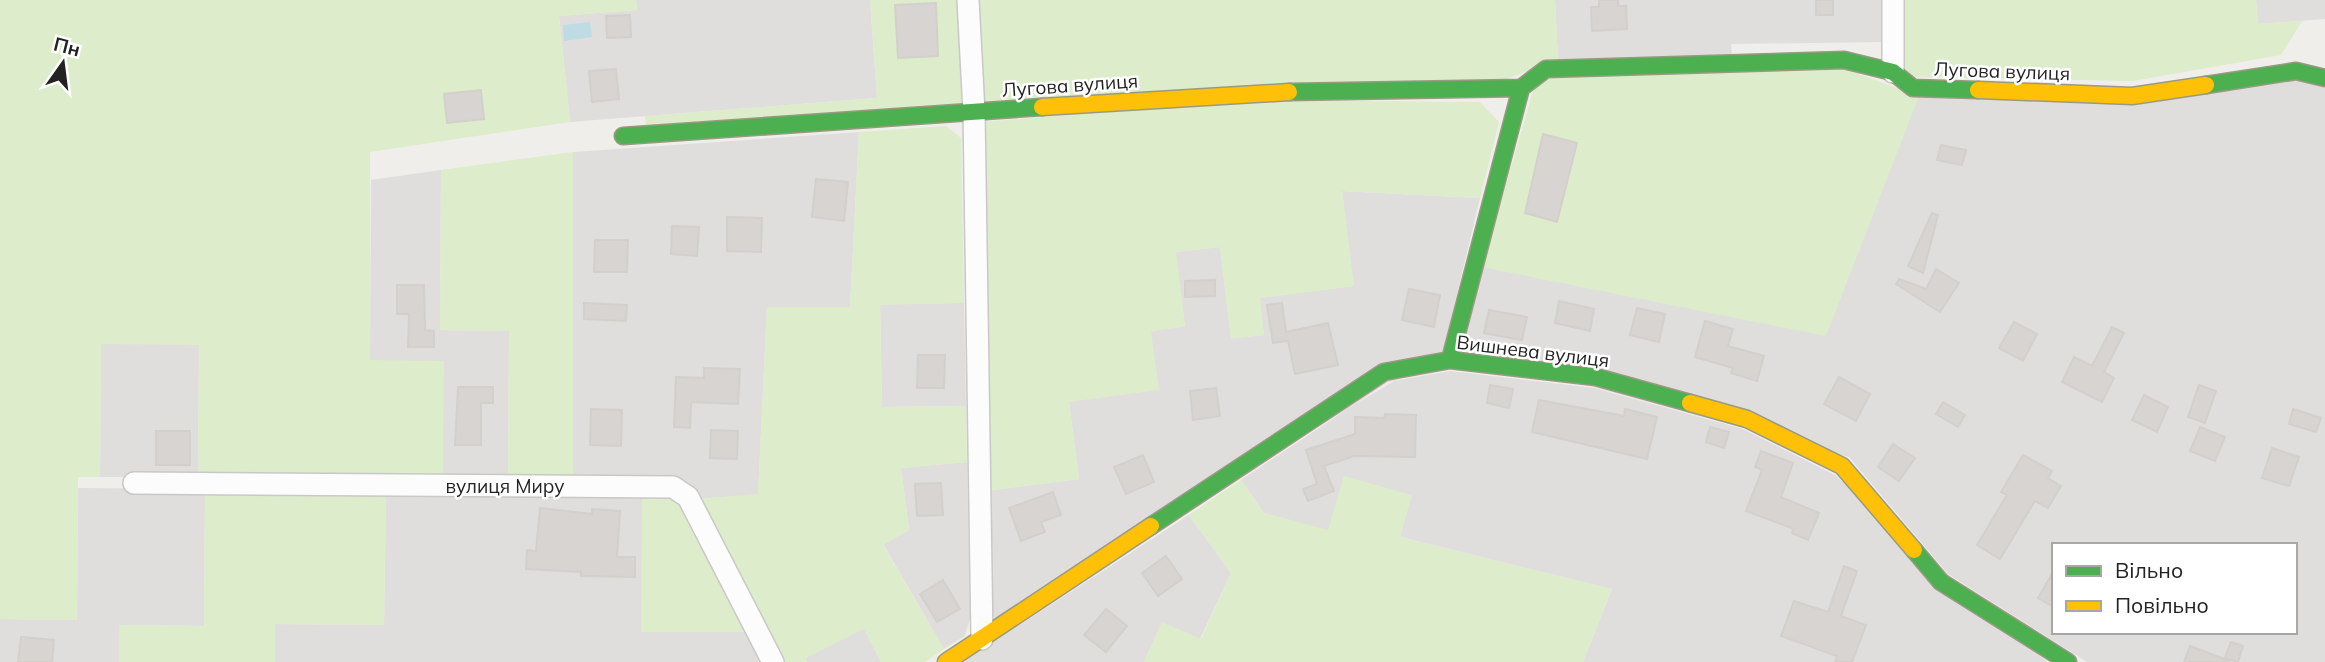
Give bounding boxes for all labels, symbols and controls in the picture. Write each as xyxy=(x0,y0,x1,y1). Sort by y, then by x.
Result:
north arrow xyxy=(28,28,98,98)
text: Пн xyxy=(51,32,83,61)
street label: Лугова вулиця xyxy=(1934,57,2070,85)
street label: Лугова вулиця xyxy=(1001,68,1139,102)
street label: Вишнева вулиця xyxy=(1455,330,1611,372)
street label: вулиця Миру xyxy=(445,474,565,498)
legend xyxy=(2052,543,2297,634)
text: Вільно xyxy=(2115,557,2183,583)
text: Повільно xyxy=(2115,592,2209,618)

